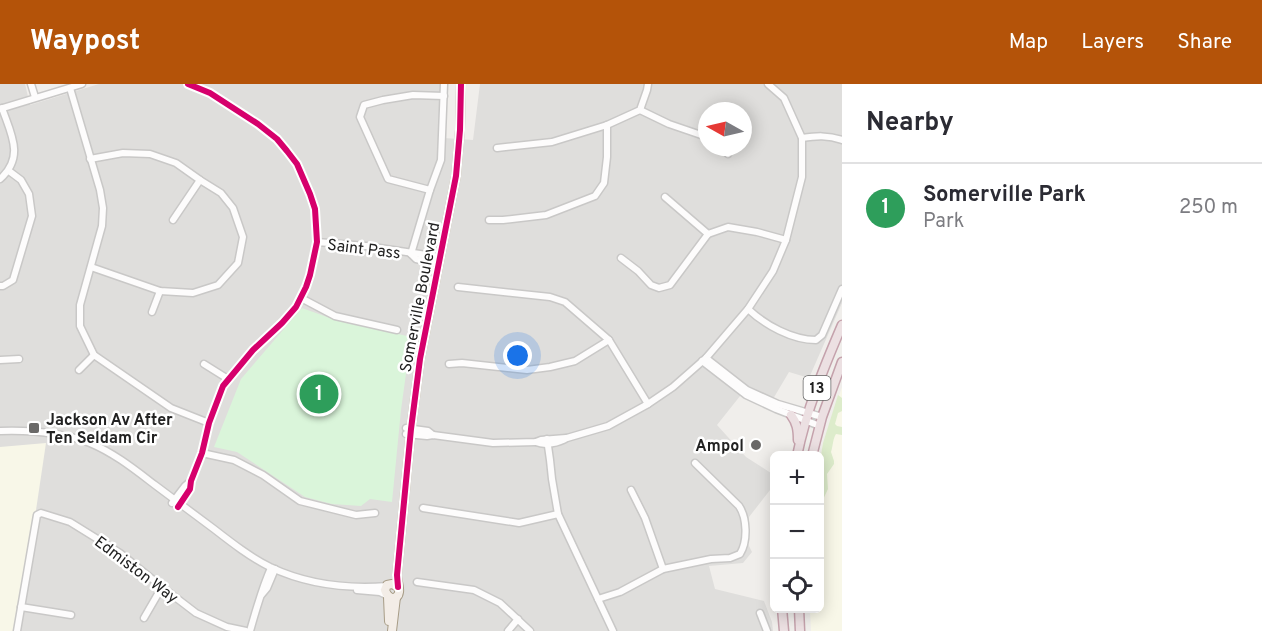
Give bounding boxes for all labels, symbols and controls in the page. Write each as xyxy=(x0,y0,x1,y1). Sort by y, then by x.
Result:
text: Waypost xyxy=(30,24,140,60)
text: Map xyxy=(1009,29,1048,56)
text: Layers xyxy=(1081,29,1144,56)
text: Share xyxy=(1177,29,1232,56)
north arrow xyxy=(698,102,752,156)
text: Nearby xyxy=(866,107,954,140)
text: Somerville Park xyxy=(923,182,1086,209)
text: 1 xyxy=(882,195,890,221)
text: 250 m xyxy=(1179,195,1238,221)
text: Park xyxy=(923,209,964,235)
street label: Somerville Boulevard xyxy=(397,221,445,374)
street label: Saint Pass xyxy=(326,236,402,264)
your location xyxy=(503,341,532,370)
pin: 1 xyxy=(300,372,338,416)
road number: 13 xyxy=(804,376,830,400)
place label: Jackson Av After Ten Seldam Cir xyxy=(46,411,173,449)
marker: Jackson Av After Ten Seldam Cir xyxy=(27,421,41,435)
place label: Ampol xyxy=(695,437,744,457)
marker: Ampol xyxy=(749,438,763,452)
map controls xyxy=(770,451,824,613)
button: + xyxy=(770,451,824,505)
button: − xyxy=(770,505,824,559)
street label: Edmiston Way xyxy=(90,533,182,609)
button: locate xyxy=(770,559,824,613)

